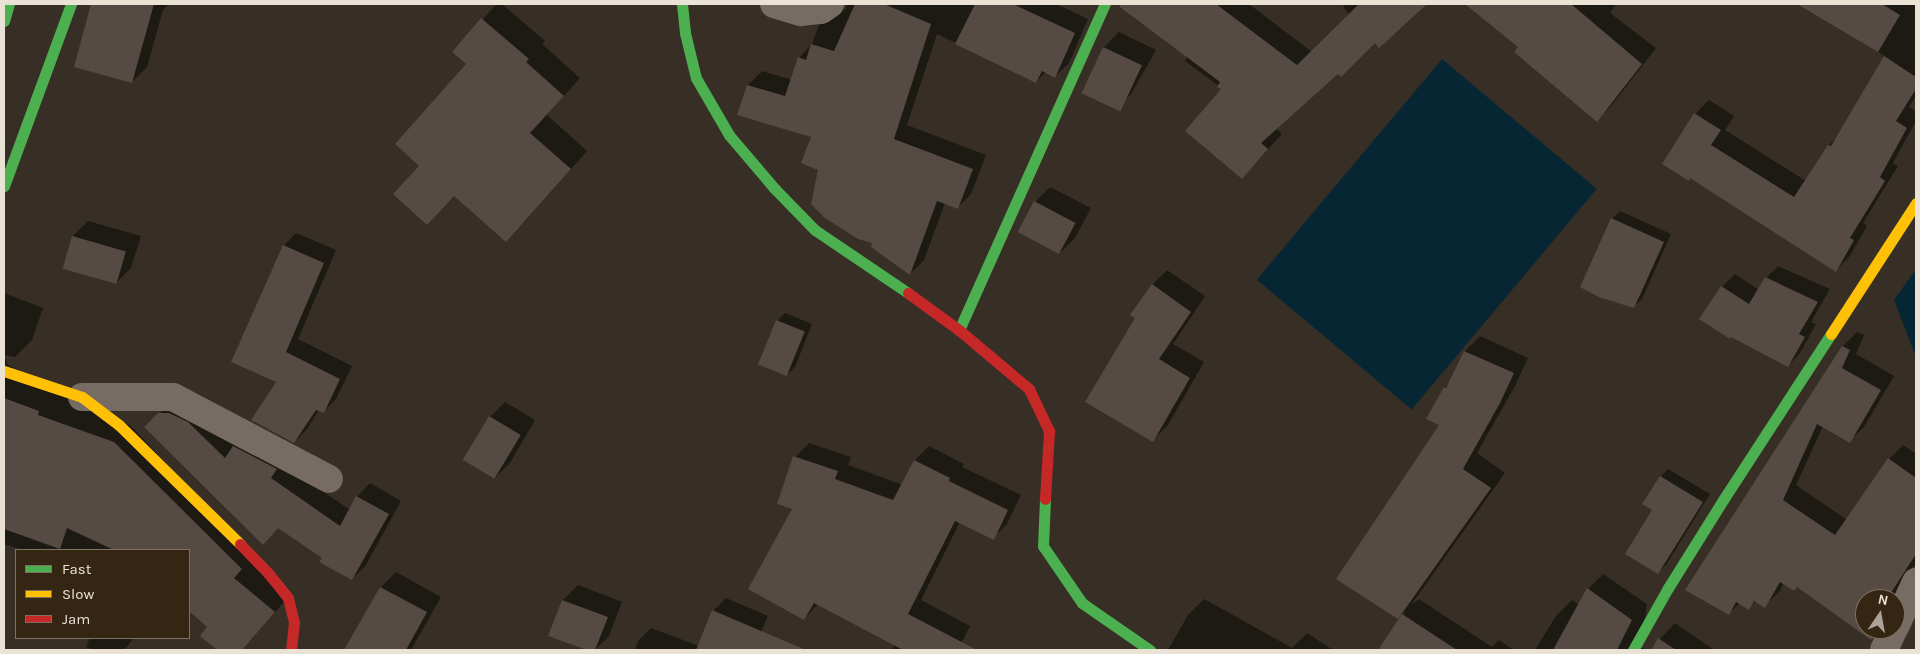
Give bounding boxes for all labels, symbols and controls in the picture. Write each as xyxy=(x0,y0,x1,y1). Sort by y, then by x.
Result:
legend xyxy=(15,549,190,639)
text: Fast xyxy=(62,560,91,578)
text: Slow xyxy=(62,585,94,603)
north arrow xyxy=(1855,589,1905,639)
text: N xyxy=(1876,590,1890,609)
text: Jam xyxy=(62,610,90,628)

